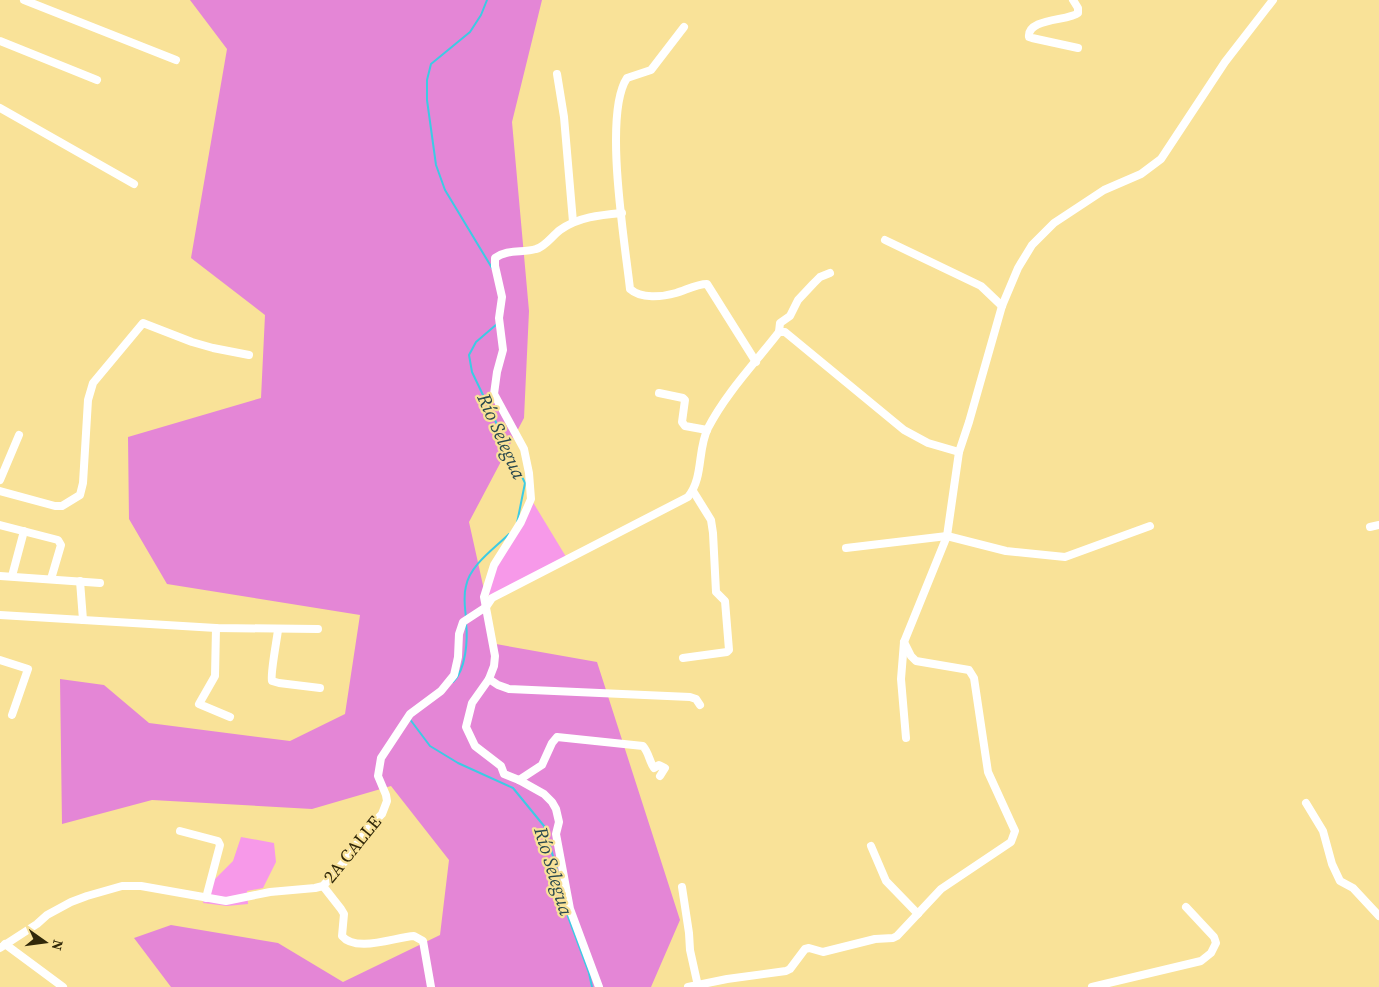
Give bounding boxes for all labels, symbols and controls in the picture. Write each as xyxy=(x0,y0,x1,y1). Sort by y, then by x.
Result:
water label: Río Selegua xyxy=(471,388,532,483)
street label: 2A CALLE xyxy=(317,810,387,888)
water label: Río Selegua xyxy=(528,823,580,919)
north arrow xyxy=(20,917,70,967)
text: N xyxy=(47,938,69,953)

